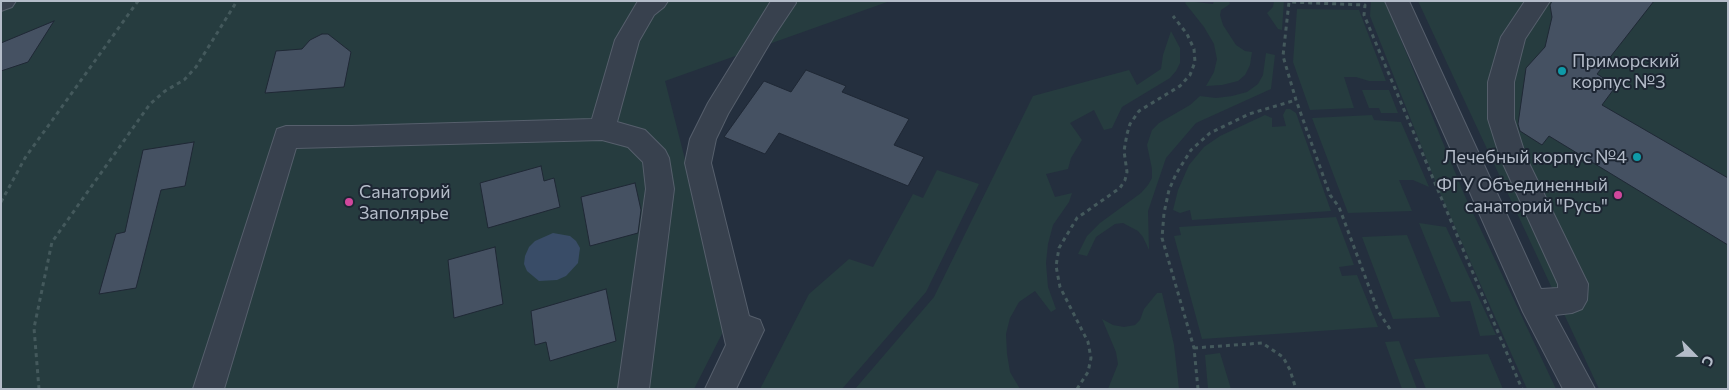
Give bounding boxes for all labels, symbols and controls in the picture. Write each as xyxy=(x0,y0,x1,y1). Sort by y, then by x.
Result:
place label: Приморский корпус №3 xyxy=(1572,50,1680,92)
marker: Приморский корпус №3 xyxy=(1556,65,1568,77)
place label: Лечебный корпус №4 xyxy=(1443,146,1627,168)
marker: Лечебный корпус №4 xyxy=(1631,151,1643,163)
place label: ФГУ Объединенный санаторий "Русь" xyxy=(1436,174,1608,216)
place label: Санаторий Заполярье xyxy=(359,181,451,223)
marker: ФГУ Объединенный санаторий "Русь" xyxy=(1612,189,1624,201)
marker: Санаторий Заполярье xyxy=(343,196,355,208)
north arrow xyxy=(1669,330,1719,380)
text: С xyxy=(1699,353,1718,369)

